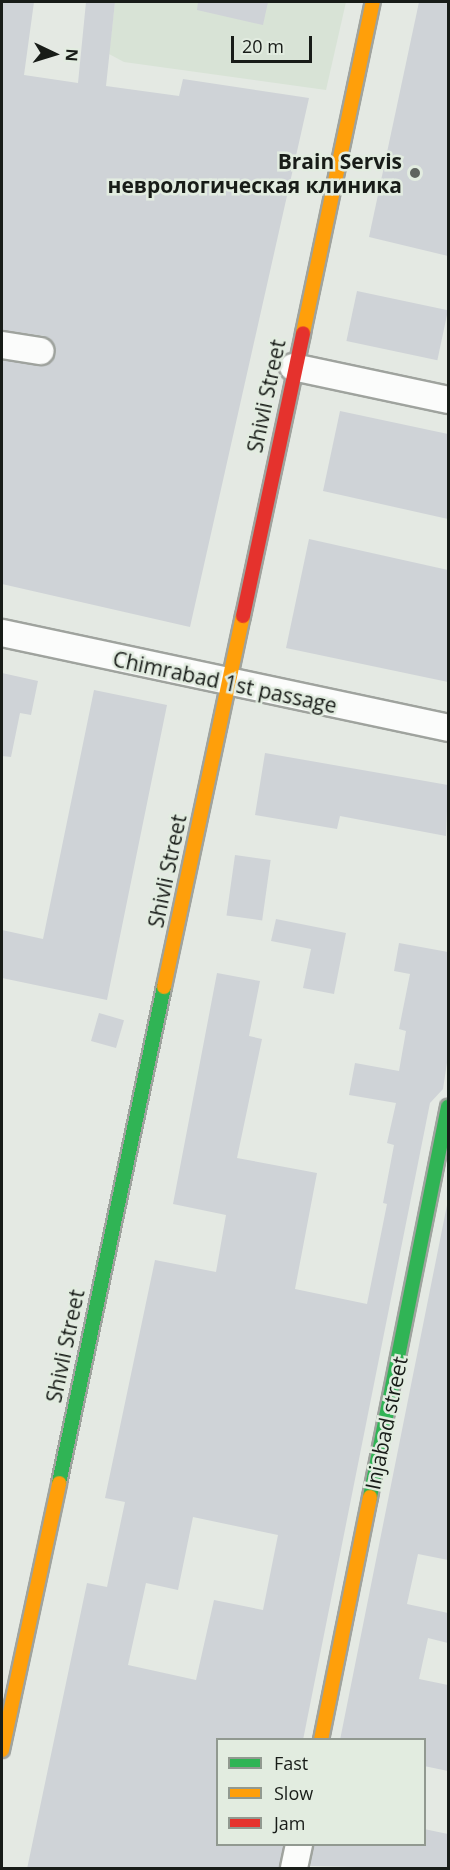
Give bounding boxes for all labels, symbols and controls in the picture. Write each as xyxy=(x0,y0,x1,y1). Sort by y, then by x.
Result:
north arrow xyxy=(24,24,84,84)
scale bar xyxy=(234,24,315,62)
text: 20 m xyxy=(242,34,284,58)
text: N xyxy=(61,48,83,63)
place label: Brain Servis неврологическая клиника xyxy=(108,148,402,198)
marker: Brain Servis неврологическая клиника xyxy=(406,164,424,182)
street label: Shivli Street xyxy=(242,337,290,455)
street label: Chimrabad 1st passage xyxy=(111,646,339,718)
street label: Shivli Street xyxy=(143,812,191,930)
street label: Shivli Street xyxy=(41,1287,89,1405)
street label: Injаbаd street xyxy=(360,1354,412,1492)
legend xyxy=(216,1738,426,1846)
text: Fast xyxy=(274,1751,308,1775)
text: Slow xyxy=(274,1781,313,1805)
text: Jam xyxy=(274,1811,306,1835)

